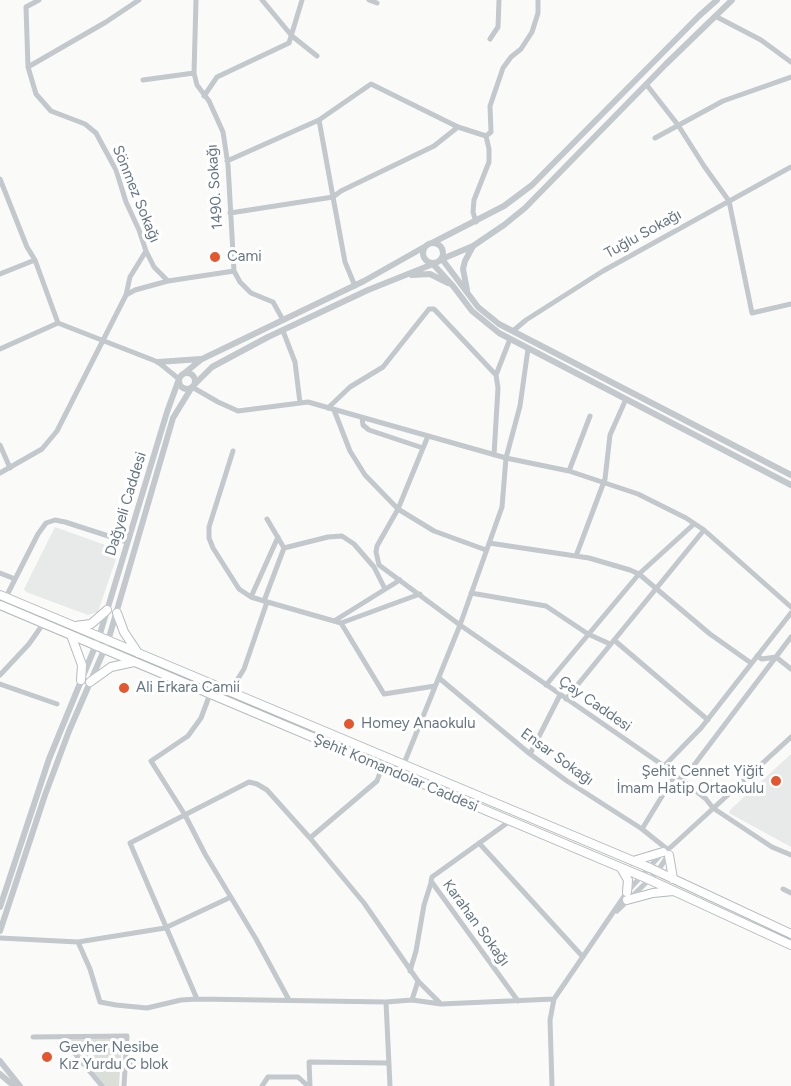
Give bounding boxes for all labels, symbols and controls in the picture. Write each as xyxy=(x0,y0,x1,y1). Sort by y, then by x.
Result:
street label: Sönmez Sokağı xyxy=(108,143,164,245)
street label: 1490. Sokağı xyxy=(203,144,227,230)
street label: Tuğlu Sokağı xyxy=(601,206,685,262)
place label: Cami xyxy=(227,248,262,266)
marker: Cami xyxy=(208,250,222,264)
street label: Dağyeli Caddesi xyxy=(102,450,150,558)
street label: Çay Caddesi xyxy=(555,672,635,736)
place label: Ali Erkara Camii xyxy=(136,679,240,697)
marker: Ali Erkara Camii xyxy=(117,681,131,695)
place label: Homey Anaokulu xyxy=(361,715,476,733)
marker: Homey Anaokulu xyxy=(342,717,356,731)
street label: Ensar Sokağı xyxy=(517,725,597,789)
street label: Şehit Komandolar Caddesi xyxy=(311,730,481,816)
place label: Şehit Cennet Yiğit İmam Hatip Ortaokulu xyxy=(616,763,764,798)
marker: Şehit Cennet Yiğit İmam Hatip Ortaokulu xyxy=(769,774,783,788)
street label: Karahan Sokağı xyxy=(439,876,513,970)
place label: Gevher Nesibe Kız Yurdu C blok xyxy=(59,1039,168,1074)
marker: Gevher Nesibe Kız Yurdu C blok xyxy=(40,1050,54,1064)

